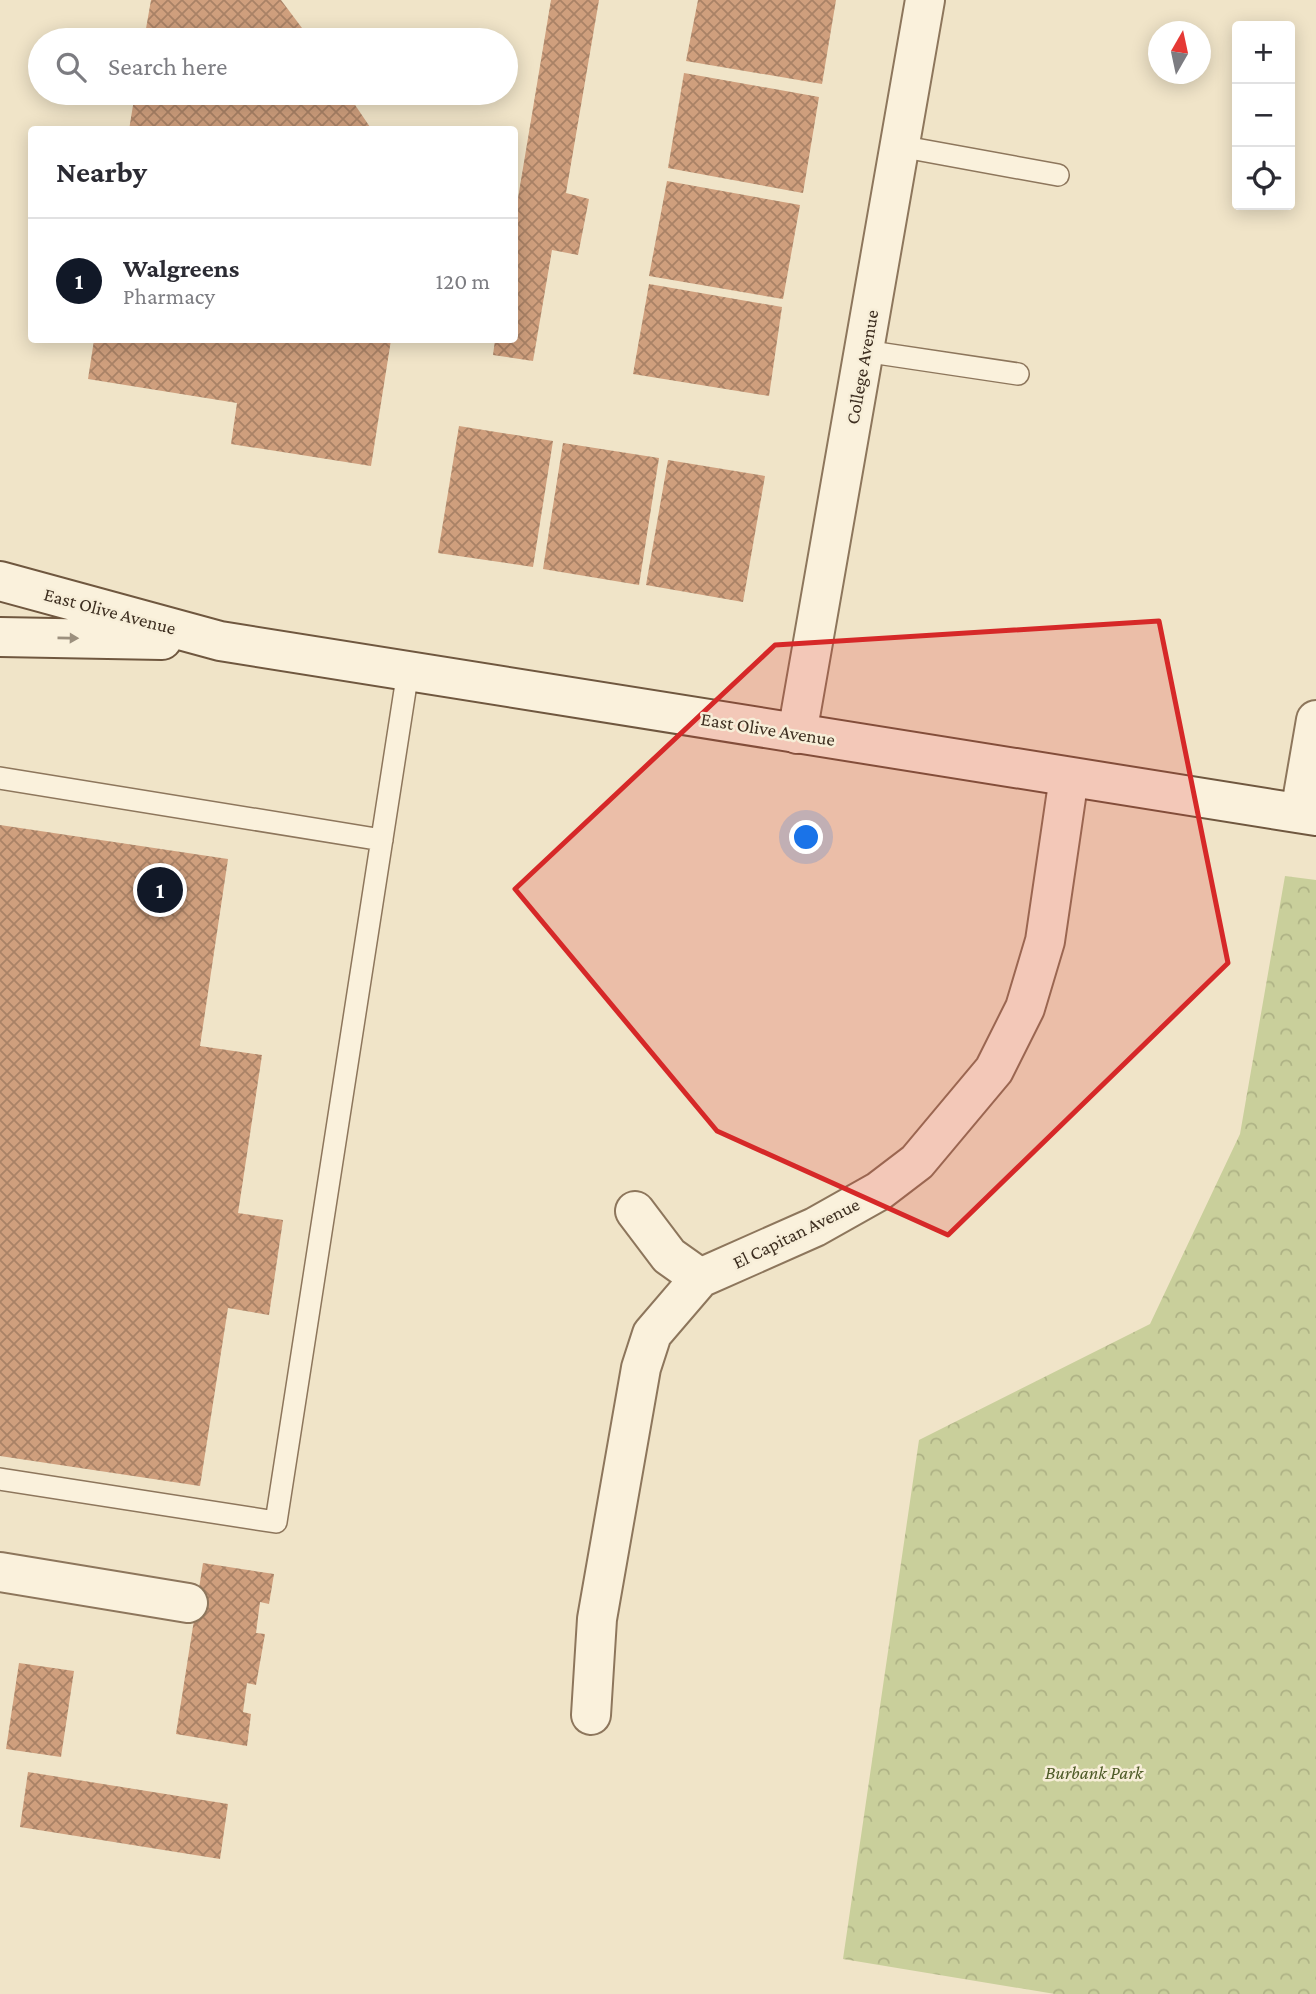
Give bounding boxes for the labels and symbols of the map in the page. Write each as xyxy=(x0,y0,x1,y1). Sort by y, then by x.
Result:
north arrow xyxy=(1148,21,1211,84)
street label: College Avenue xyxy=(842,308,882,426)
street label: East Olive Avenue xyxy=(42,583,178,639)
one-way arrow xyxy=(57,633,79,644)
street label: East Olive Avenue xyxy=(699,708,837,750)
your location xyxy=(789,820,823,854)
pin: 1 xyxy=(137,864,183,916)
street label: El Capitan Avenue xyxy=(729,1193,863,1273)
park label: Burbank Park xyxy=(1045,1762,1144,1783)

